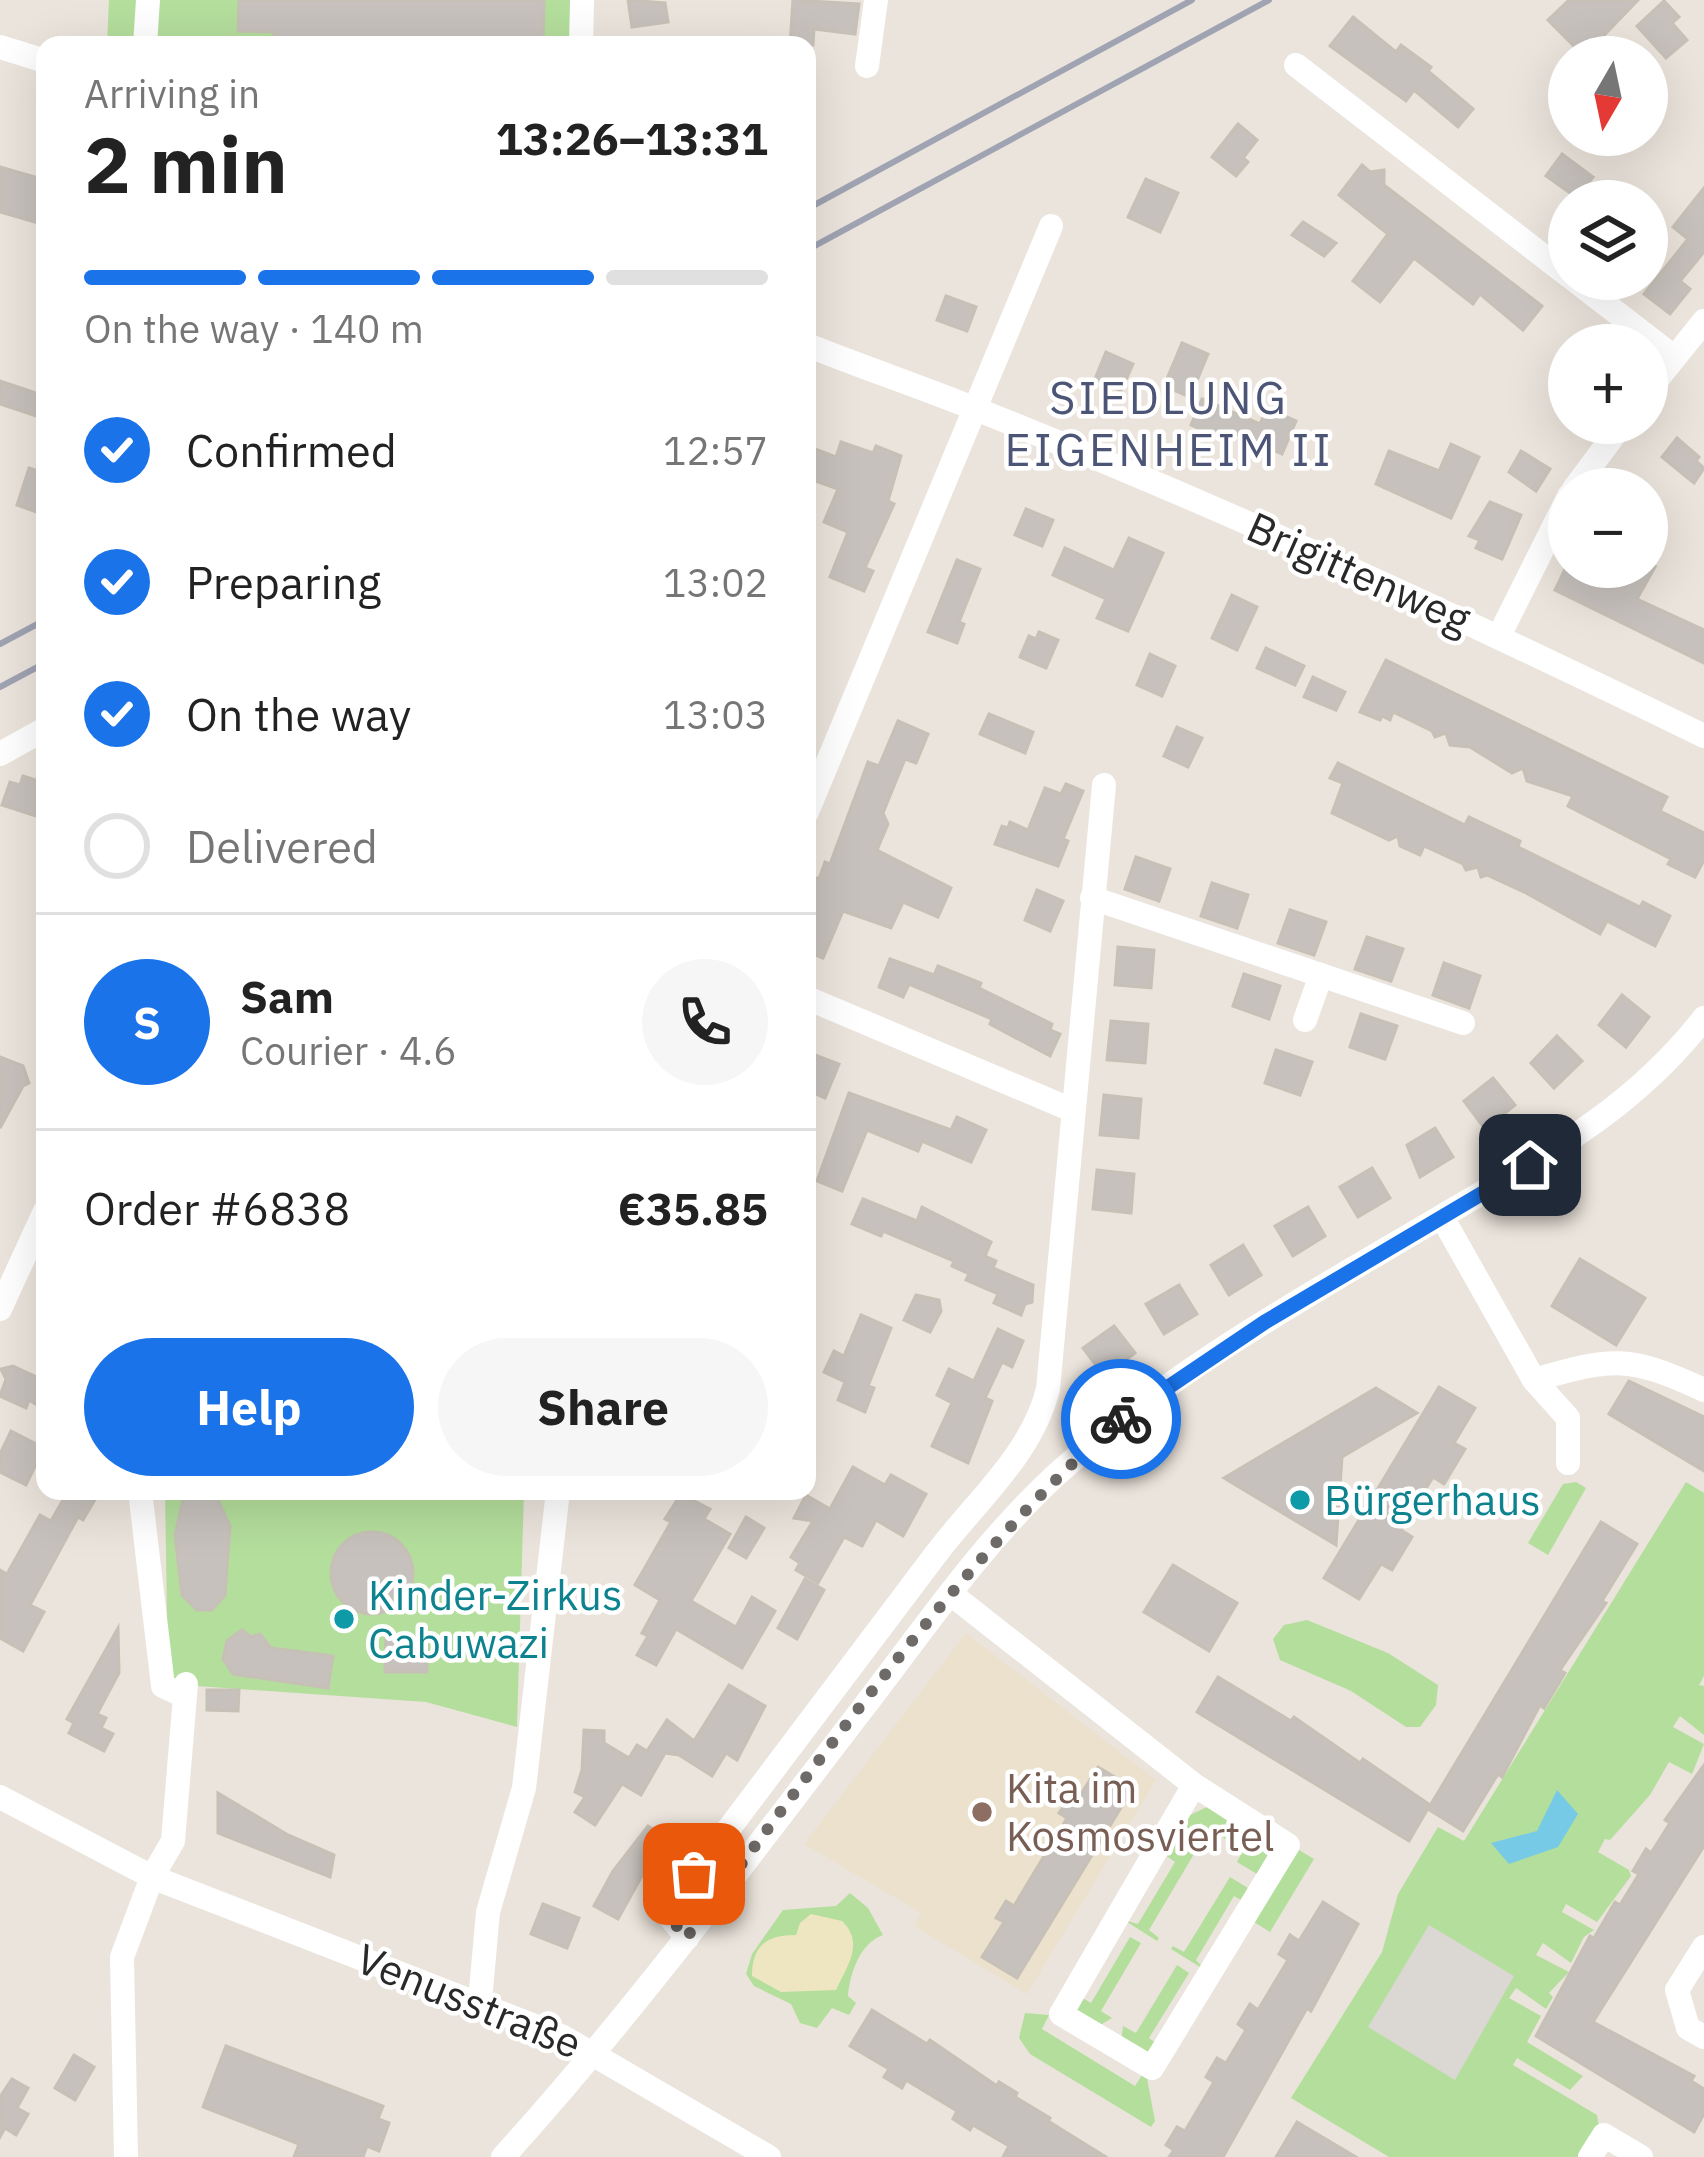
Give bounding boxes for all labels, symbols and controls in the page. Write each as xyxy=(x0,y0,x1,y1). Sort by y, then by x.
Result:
north arrow xyxy=(1548,36,1668,156)
map controls xyxy=(1548,36,1668,588)
text: Arriving in xyxy=(84,68,260,119)
text: 13:26–13:31 xyxy=(496,109,768,167)
text: 2 min xyxy=(84,113,288,214)
button: layers xyxy=(1548,180,1668,300)
text: On the way · 140 m xyxy=(84,303,424,354)
button: + xyxy=(1548,324,1668,444)
district label: SIEDLUNG EIGENHEIM II xyxy=(1005,368,1333,478)
icon: check xyxy=(84,417,150,483)
text: Confirmed xyxy=(186,421,397,479)
text: 12:57 xyxy=(663,425,768,476)
button: − xyxy=(1548,468,1668,588)
street label: Brigittenweg xyxy=(1239,499,1480,646)
icon: check xyxy=(84,549,150,615)
text: Preparing xyxy=(186,553,381,611)
text: 13:02 xyxy=(663,557,768,608)
icon: check xyxy=(84,681,150,747)
text: On the way xyxy=(186,685,411,743)
text: 13:03 xyxy=(663,689,768,740)
text: Delivered xyxy=(186,817,378,875)
button: phone xyxy=(642,959,768,1085)
text: Sam xyxy=(240,967,334,1025)
text: S xyxy=(133,993,161,1051)
text: Courier · 4.6 xyxy=(240,1025,457,1076)
pin xyxy=(1479,1114,1581,1216)
icon: home xyxy=(1497,1132,1563,1198)
text: Order #6838 xyxy=(84,1179,350,1237)
text: €35.85 xyxy=(618,1179,768,1237)
button: Help xyxy=(84,1338,414,1476)
button: Share xyxy=(438,1338,768,1476)
courier xyxy=(1061,1359,1181,1479)
icon: bike xyxy=(1088,1386,1154,1452)
place label: Bürgerhaus xyxy=(1324,1472,1541,1527)
marker: Bürgerhaus xyxy=(1287,1487,1313,1513)
place label: Kinder-Zirkus Cabuwazi xyxy=(368,1567,622,1670)
marker: Kinder-Zirkus Cabuwazi xyxy=(331,1606,357,1632)
place label: Kita im Kosmosviertel xyxy=(1006,1760,1275,1863)
marker: Kita im Kosmosviertel xyxy=(969,1799,995,1825)
pin xyxy=(643,1823,745,1925)
icon: bag xyxy=(661,1841,727,1907)
street label: Venusstraße xyxy=(349,1930,590,2071)

